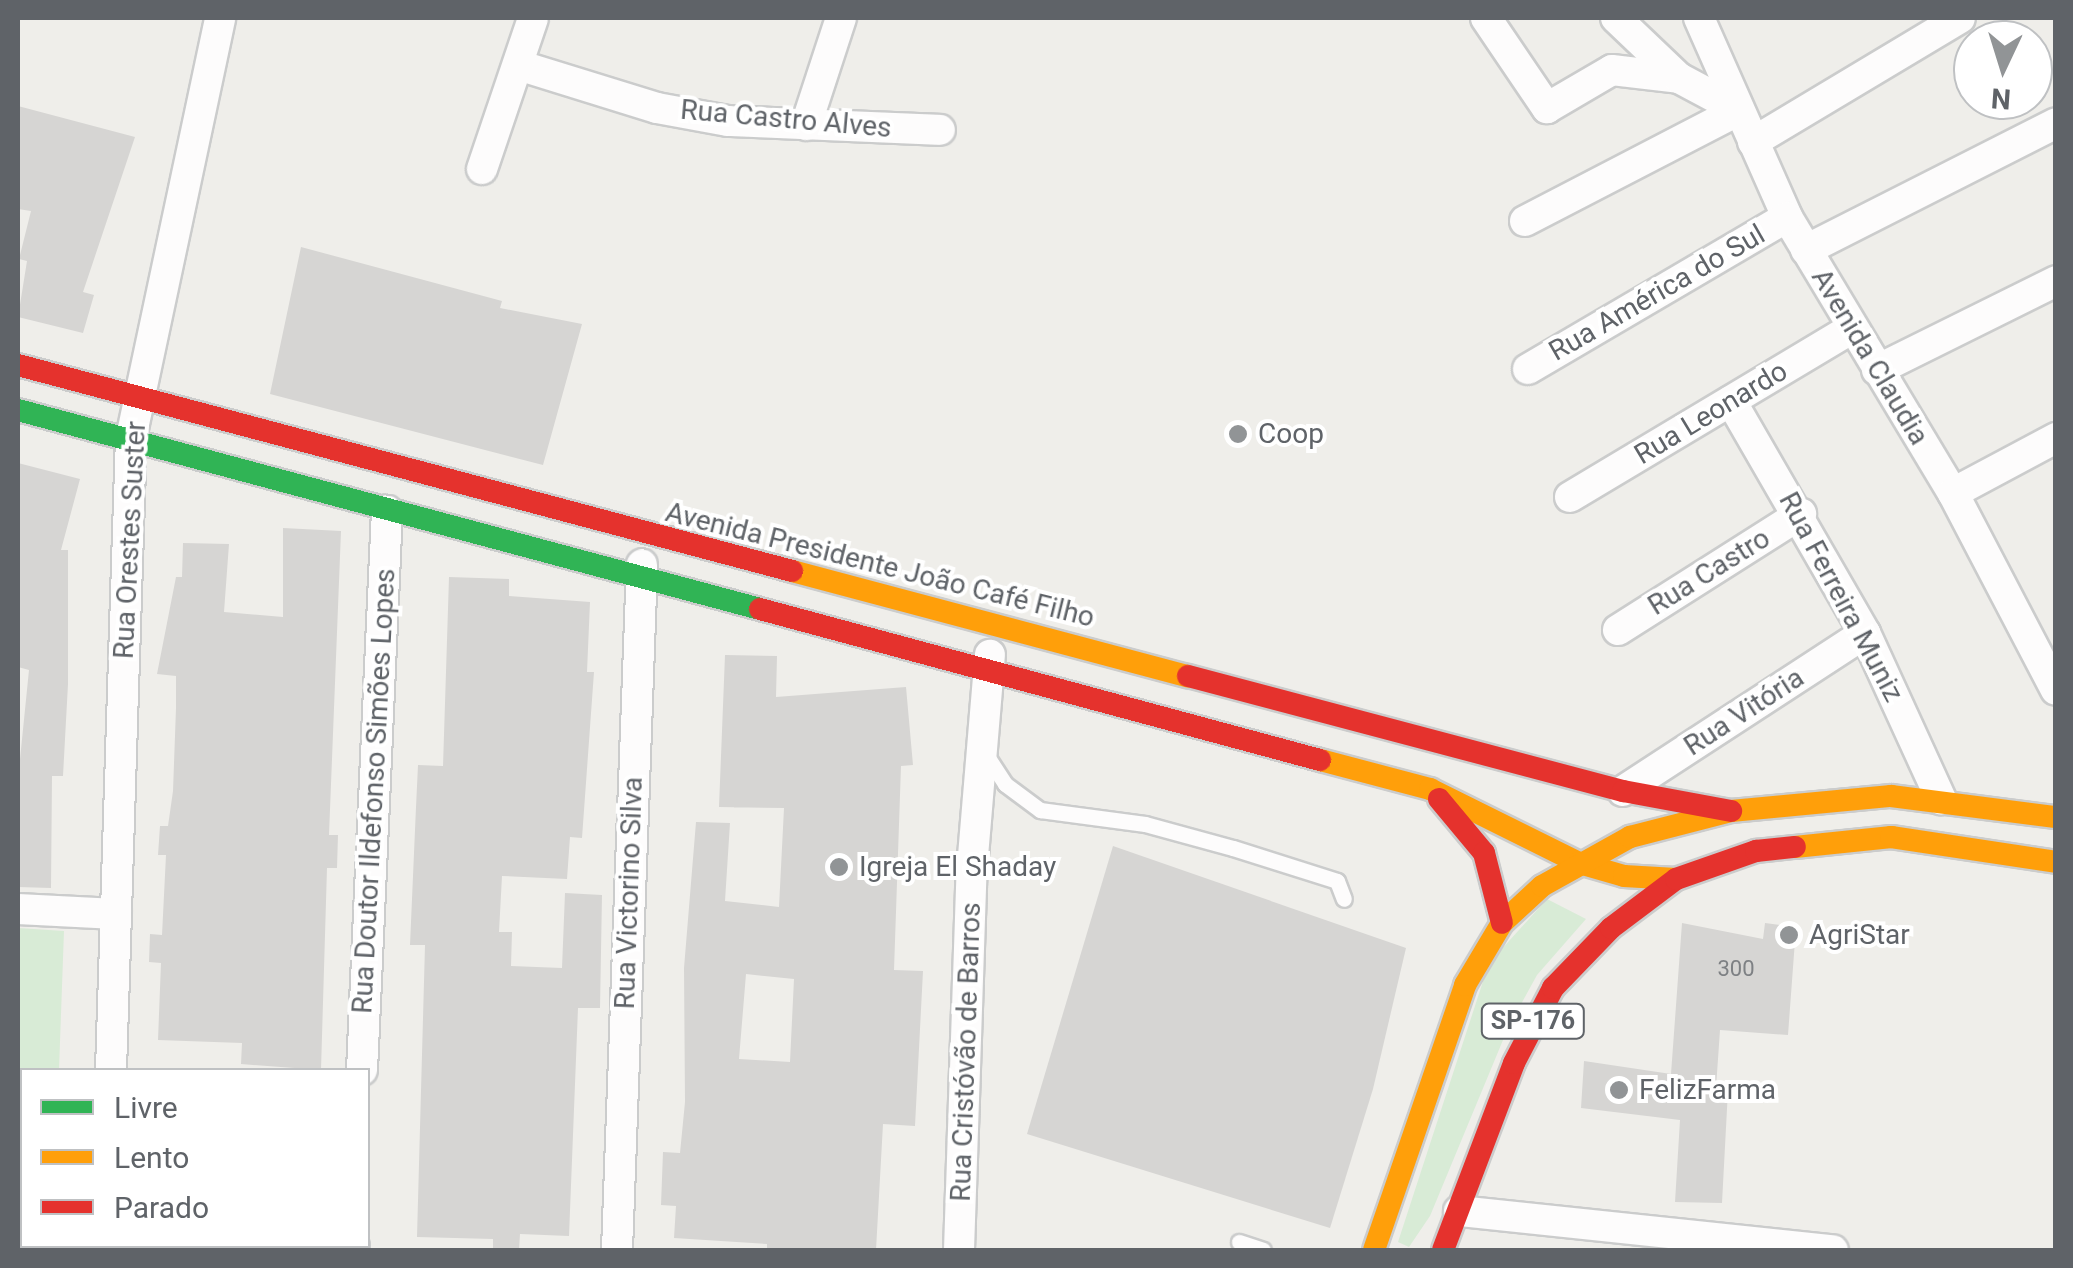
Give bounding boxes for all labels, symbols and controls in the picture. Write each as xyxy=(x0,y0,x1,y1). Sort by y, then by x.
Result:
north arrow xyxy=(1953,20,2053,120)
text: N xyxy=(1990,81,2012,116)
street label: Rua Castro Alves xyxy=(679,93,893,145)
street label: Rua América do Sul xyxy=(1543,218,1771,368)
street label: Avenida Claudia xyxy=(1804,263,1936,451)
street label: Rua Leonardo xyxy=(1628,354,1794,472)
place label: Coop xyxy=(1258,417,1324,451)
street label: Rua Orestes Suster xyxy=(107,420,153,660)
marker: Coop xyxy=(1227,423,1249,445)
street label: Rua Ferreira Muniz xyxy=(1772,486,1910,708)
street label: Avenida Presidente João Café Filho xyxy=(662,495,1098,635)
street label: Rua Castro xyxy=(1642,521,1776,623)
street label: Rua Doutor Ildefonso Simões Lopes xyxy=(346,568,402,1014)
street label: Rua Vitória xyxy=(1678,661,1810,763)
street label: Rua Victorino Silva xyxy=(608,776,650,1010)
place label: Igreja El Shaday xyxy=(859,850,1056,884)
marker: Igreja El Shaday xyxy=(828,856,850,878)
street label: Rua Cristóvão de Barros xyxy=(944,902,988,1202)
place label: AgriStar xyxy=(1809,918,1910,952)
marker: AgriStar xyxy=(1778,924,1800,946)
house number: 300 xyxy=(1717,956,1755,982)
road number: SP-176 xyxy=(1480,1001,1586,1041)
legend xyxy=(20,1068,370,1248)
place label: FelizFarma xyxy=(1639,1073,1776,1107)
marker: FelizFarma xyxy=(1608,1079,1630,1101)
text: Livre xyxy=(114,1090,178,1125)
text: Lento xyxy=(114,1140,189,1175)
text: Parado xyxy=(114,1190,209,1225)

